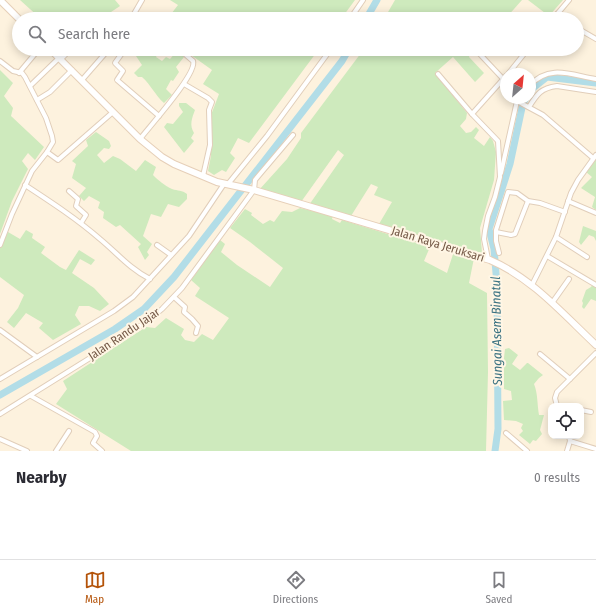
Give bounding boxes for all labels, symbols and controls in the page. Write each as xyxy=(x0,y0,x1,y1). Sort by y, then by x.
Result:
search box xyxy=(12,12,584,56)
icon: search xyxy=(26,23,48,45)
text: Search here xyxy=(58,25,130,43)
north arrow xyxy=(500,68,536,104)
street label: Jalan Raya Jeruksari xyxy=(390,223,486,265)
water label: Sungai Asem Binatul xyxy=(488,276,505,387)
street label: Jalan Randu Jajar xyxy=(85,304,163,363)
map controls xyxy=(548,403,584,439)
button: locate xyxy=(548,403,584,439)
text: Nearby xyxy=(16,467,67,488)
text: 0 results xyxy=(534,470,580,485)
tab: Map xyxy=(84,569,106,606)
tab: Directions xyxy=(273,569,318,606)
tab: Saved xyxy=(486,569,512,606)

